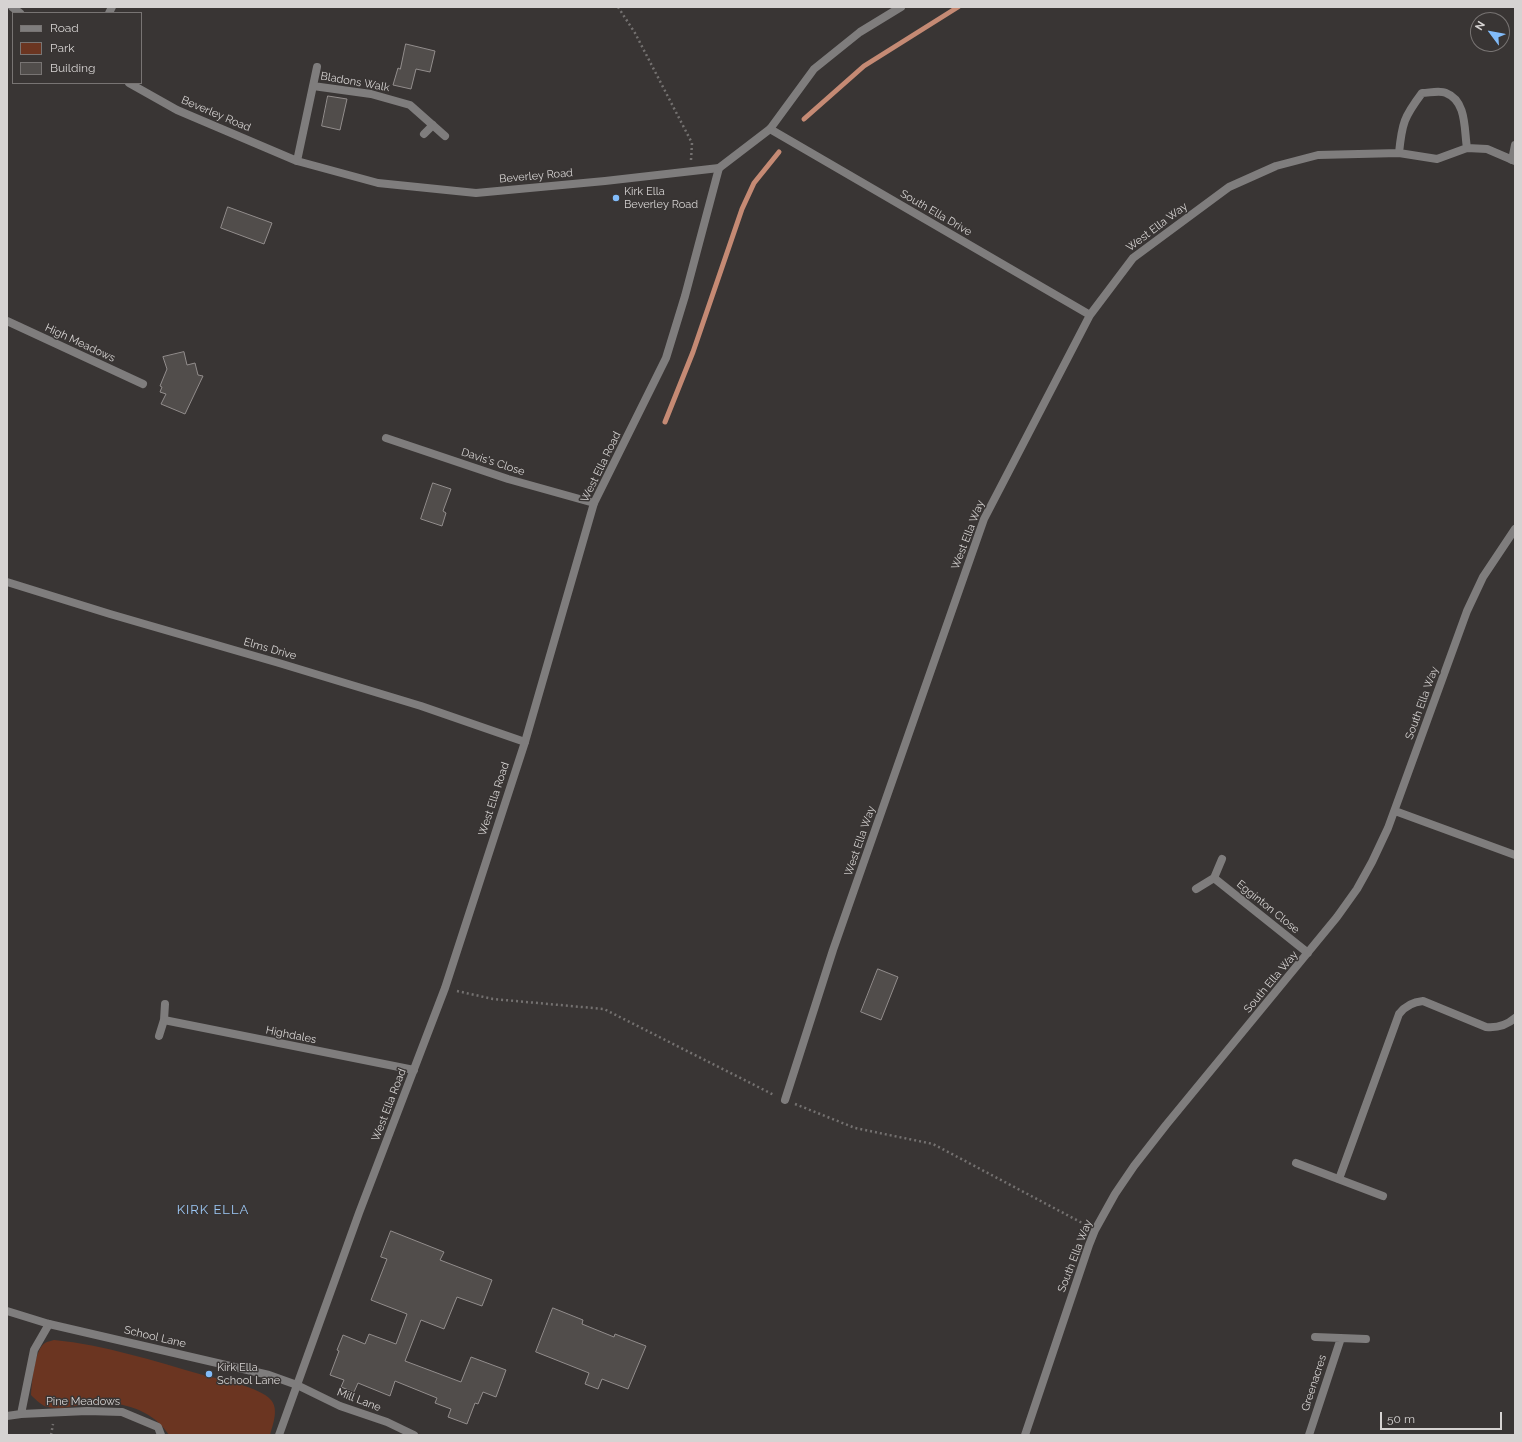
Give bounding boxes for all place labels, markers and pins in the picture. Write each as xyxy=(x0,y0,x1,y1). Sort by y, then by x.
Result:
place label: Kirk Ella Beverley Road xyxy=(624,185,698,211)
marker: Kirk Ella Beverley Road xyxy=(611,193,621,203)
place label: Kirk Ella School Lane xyxy=(217,1361,280,1387)
marker: Kirk Ella School Lane xyxy=(204,1369,214,1379)

